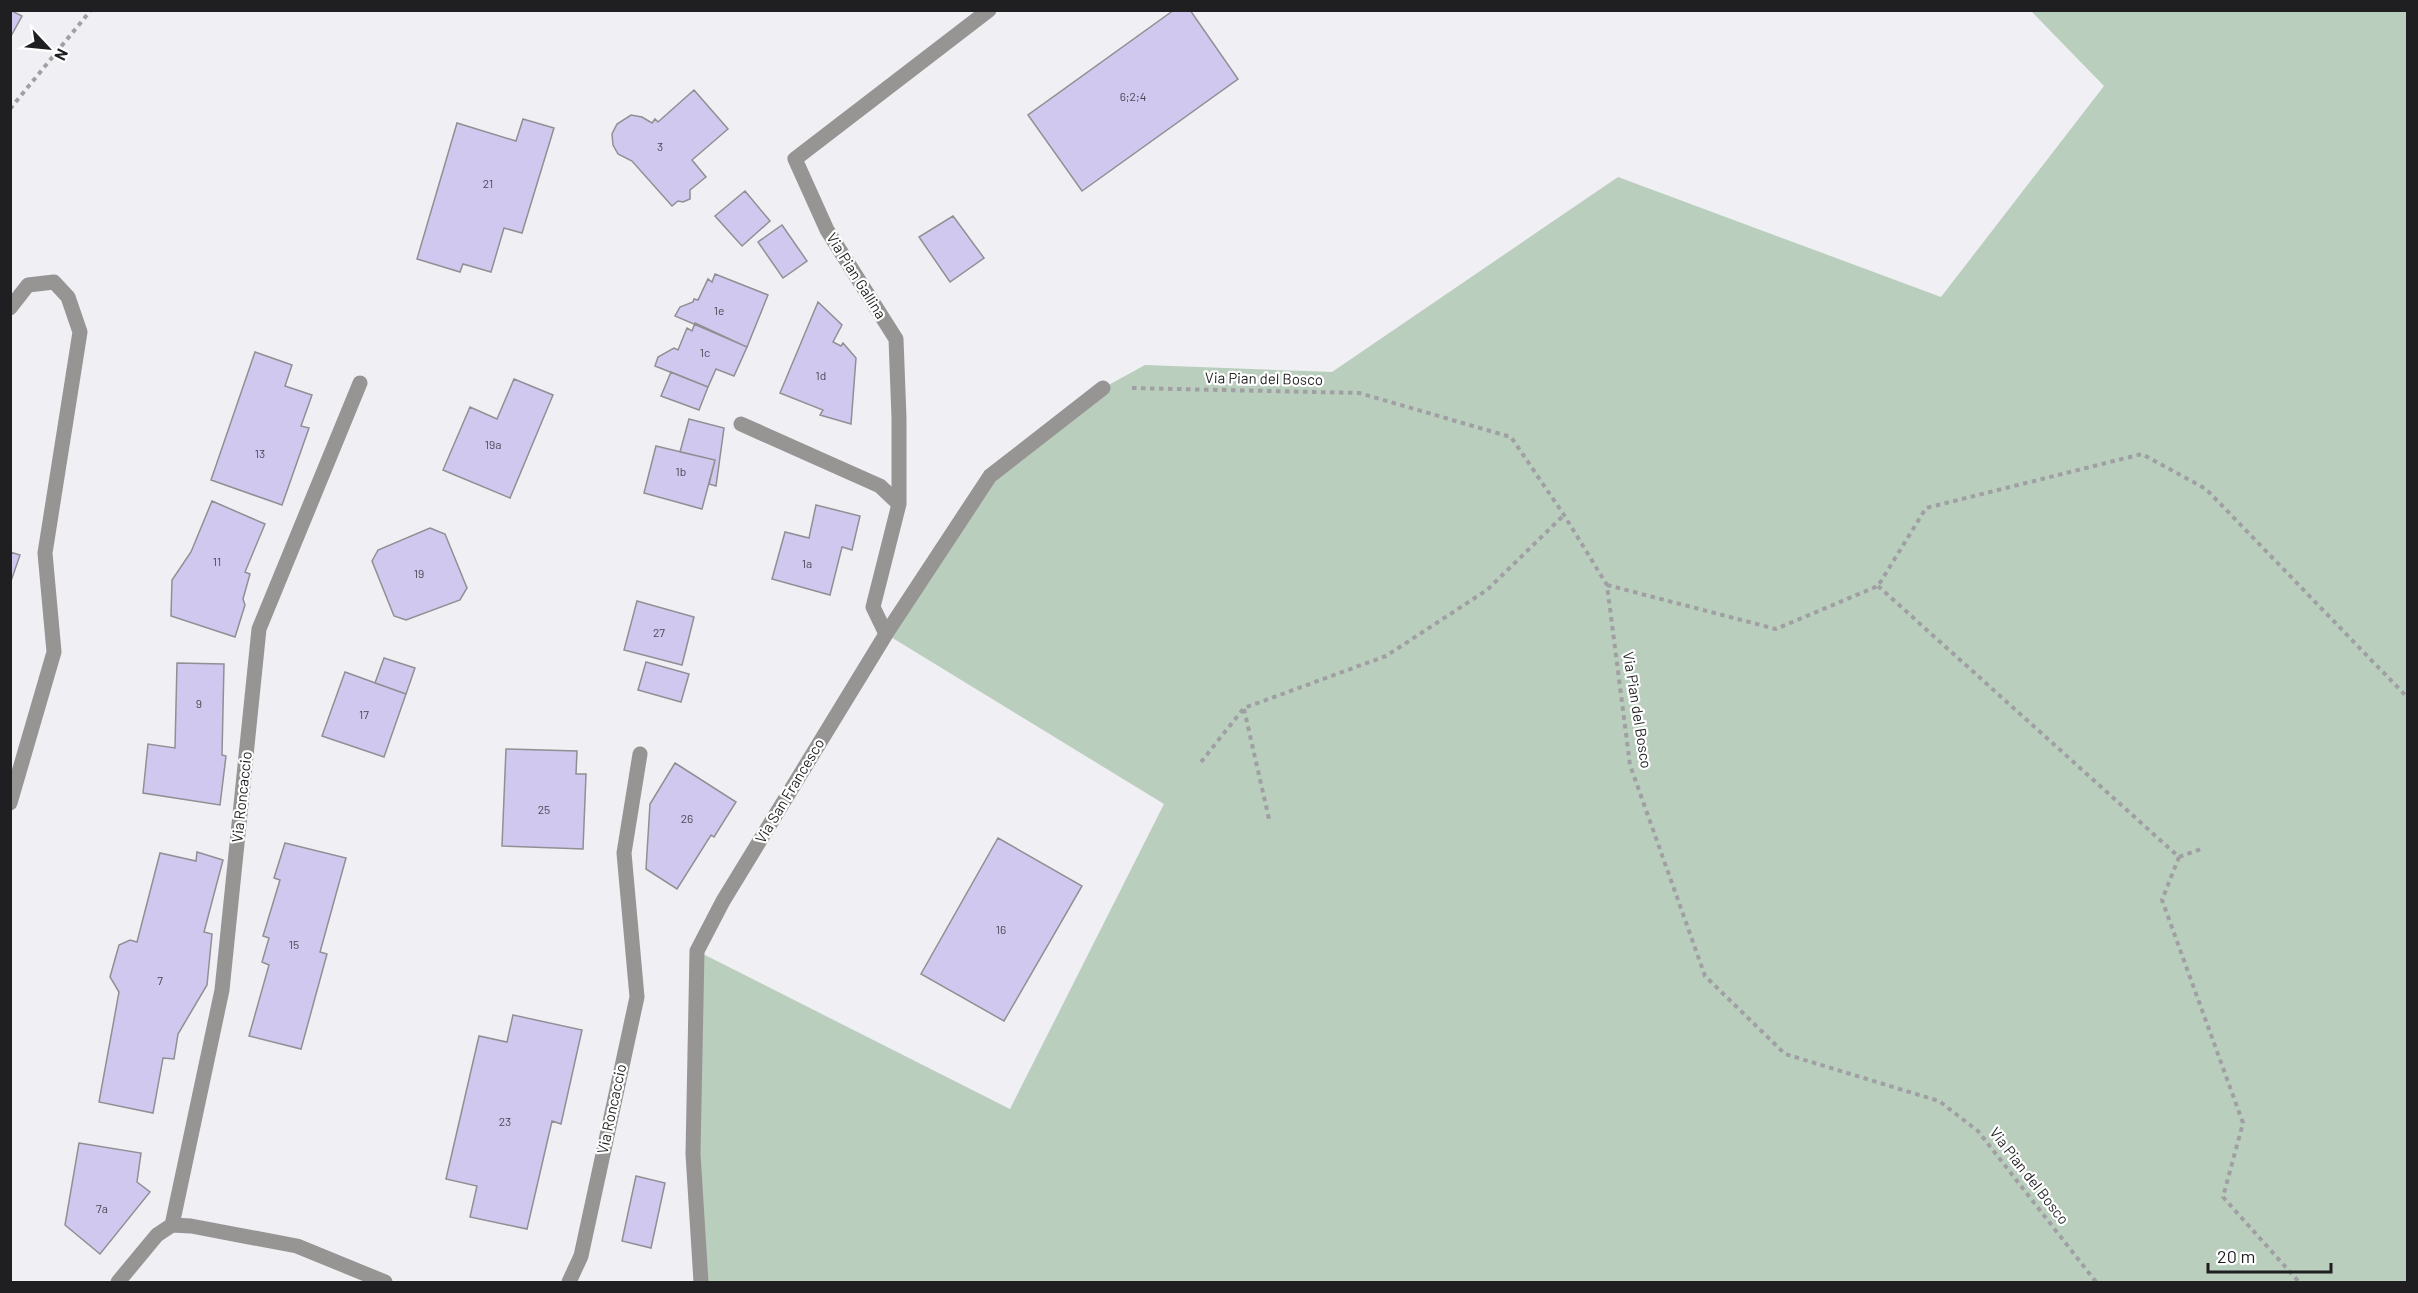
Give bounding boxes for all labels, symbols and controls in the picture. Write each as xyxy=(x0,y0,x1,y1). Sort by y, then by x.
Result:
north arrow xyxy=(18,18,78,78)
text: N xyxy=(51,46,73,64)
house number: 6;2;4 xyxy=(1120,89,1146,103)
house number: 3 xyxy=(657,139,663,153)
house number: 21 xyxy=(483,176,493,190)
street label: Via Pian Gallina xyxy=(823,229,890,322)
house number: 1e xyxy=(714,303,724,317)
house number: 1c xyxy=(700,345,710,359)
house number: 1d xyxy=(816,368,826,382)
street label: Via Pian del Bosco xyxy=(1205,368,1323,388)
house number: 19a xyxy=(485,437,501,451)
house number: 13 xyxy=(255,446,265,460)
house number: 1b xyxy=(676,464,686,478)
house number: 11 xyxy=(213,554,221,568)
house number: 1a xyxy=(802,556,812,570)
house number: 19 xyxy=(414,566,424,580)
house number: 27 xyxy=(653,625,665,639)
street label: Via Pian del Bosco xyxy=(1620,650,1656,770)
house number: 9 xyxy=(196,696,202,710)
house number: 17 xyxy=(359,707,369,721)
street label: Via San Francesco xyxy=(751,735,827,846)
street label: Via Roncaccio xyxy=(227,750,255,843)
house number: 25 xyxy=(538,802,550,816)
house number: 26 xyxy=(681,811,693,825)
house number: 16 xyxy=(996,922,1006,936)
house number: 15 xyxy=(289,937,299,951)
house number: 7 xyxy=(157,973,163,987)
street label: Via Roncaccio xyxy=(593,1062,629,1155)
house number: 23 xyxy=(499,1114,511,1128)
street label: Via Pian del Bosco xyxy=(1986,1123,2073,1227)
house number: 7a xyxy=(96,1201,108,1215)
scale bar xyxy=(2208,1236,2331,1274)
text: 20 m xyxy=(2217,1245,2255,1267)

